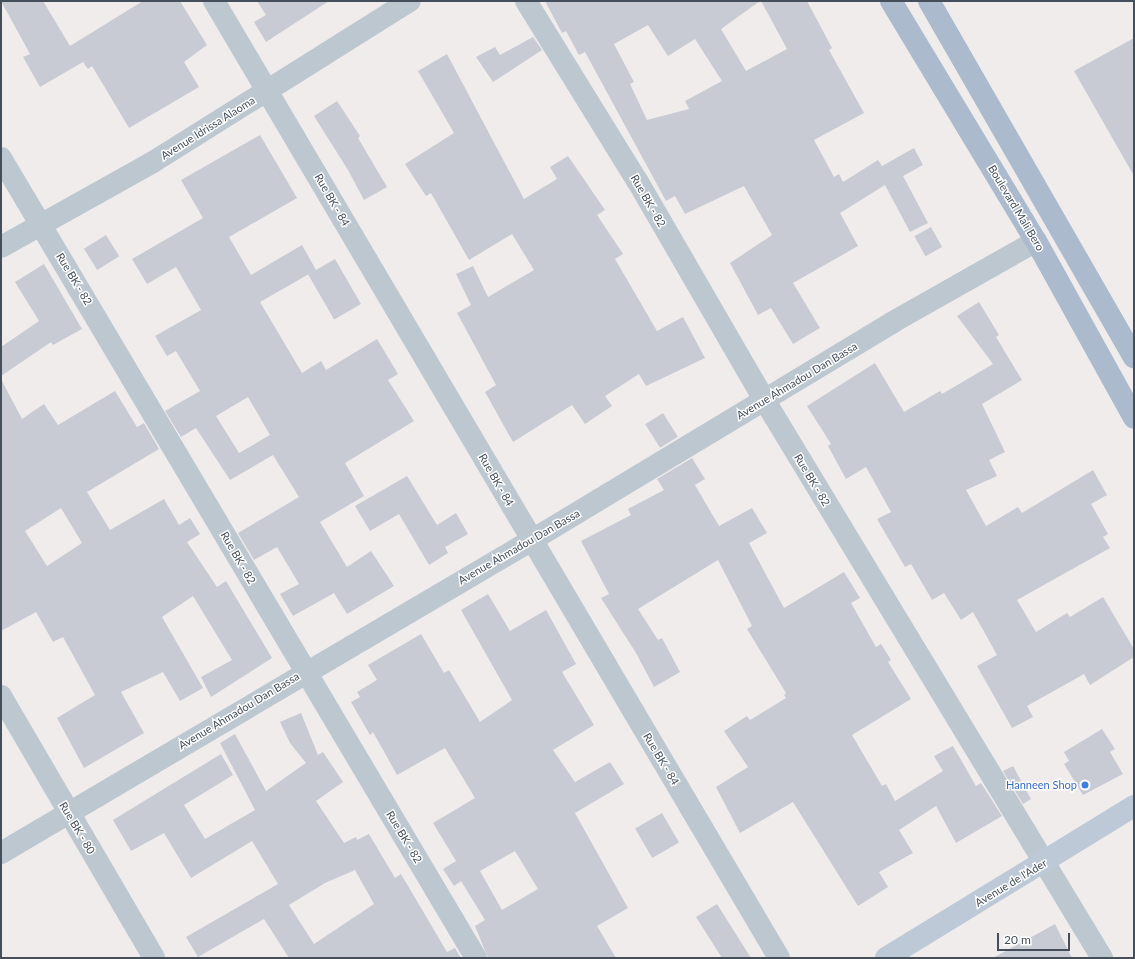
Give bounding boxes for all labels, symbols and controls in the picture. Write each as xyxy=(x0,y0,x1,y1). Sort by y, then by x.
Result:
street label: Avenue Idrissa Alaoma xyxy=(158,94,258,162)
street label: Boulevard Mali Bero xyxy=(985,163,1047,253)
street label: Rue BK - 84 xyxy=(312,171,352,229)
street label: Rue BK - 82 xyxy=(628,172,668,230)
street label: Rue BK - 82 xyxy=(53,251,95,307)
street label: Avenue Ahmadou Dan Bassa xyxy=(734,340,860,422)
street label: Rue BK - 84 xyxy=(476,451,516,509)
street label: Rue BK - 82 xyxy=(791,452,833,508)
street label: Avenue Ahmadou Dan Bassa xyxy=(456,507,582,587)
street label: Rue BK - 82 xyxy=(218,529,258,587)
street label: Avenue Ahmadou Dan Bassa xyxy=(176,670,302,752)
street label: Rue BK - 84 xyxy=(640,731,682,787)
place label: Hanneen Shop xyxy=(1006,778,1077,792)
marker: Hanneen Shop xyxy=(1080,780,1090,790)
street label: Rue BK - 80 xyxy=(56,800,98,856)
street label: Rue BK - 82 xyxy=(383,809,425,865)
street label: Avenue de l'Ader xyxy=(973,856,1049,910)
scale bar xyxy=(999,925,1072,951)
text: 20 m xyxy=(1004,932,1031,947)

